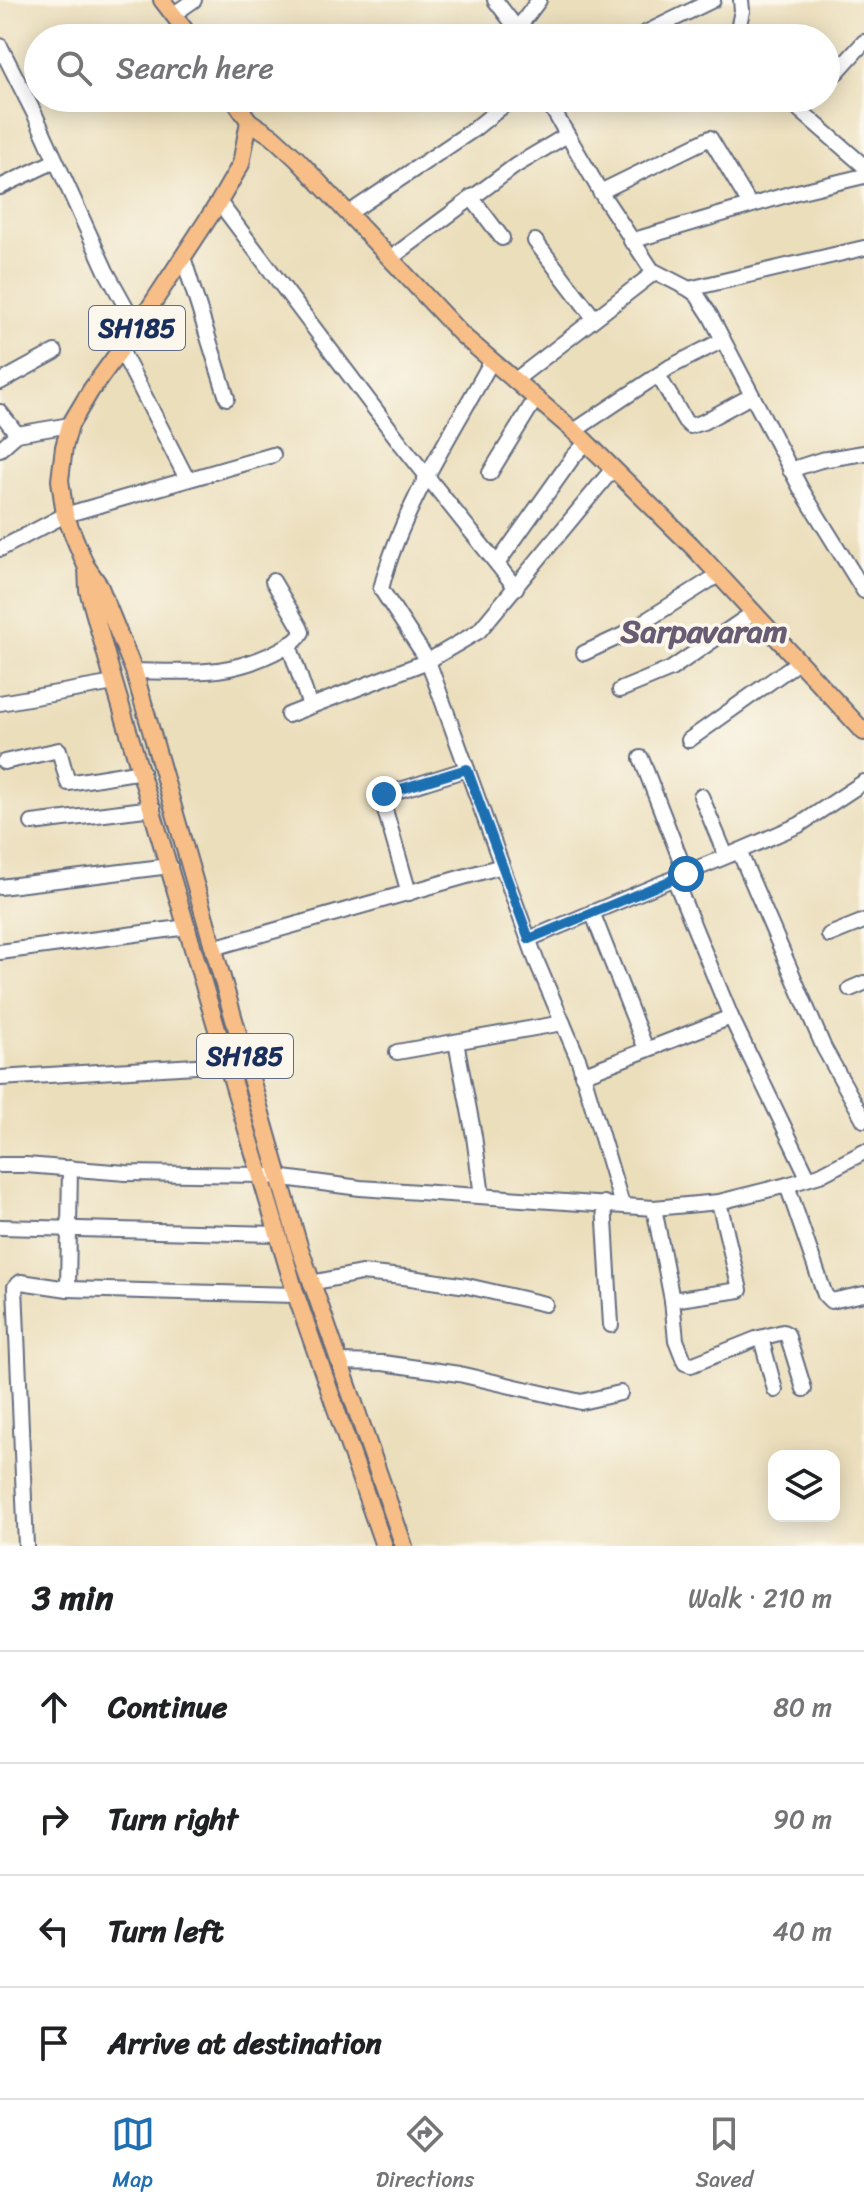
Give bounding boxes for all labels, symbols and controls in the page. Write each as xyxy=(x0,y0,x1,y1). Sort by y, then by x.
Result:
search box xyxy=(24,24,840,112)
text: Search here xyxy=(116,41,274,95)
icon: search xyxy=(52,46,96,90)
road number: SH185 xyxy=(89,306,185,350)
district label: Sarpavaram xyxy=(620,603,787,660)
route end xyxy=(366,776,402,812)
route start xyxy=(668,856,704,892)
road number: SH185 xyxy=(197,1034,293,1078)
map controls xyxy=(768,1450,840,1522)
button: layers xyxy=(768,1450,840,1522)
text: 3 min xyxy=(32,1568,113,1628)
text: Walk · 210 m xyxy=(688,1575,832,1621)
text: Continue xyxy=(108,1680,227,1734)
text: 80 m xyxy=(773,1684,832,1730)
icon: ahead xyxy=(32,1685,76,1729)
text: Turn right xyxy=(108,1792,238,1846)
text: 90 m xyxy=(773,1796,832,1842)
icon: right xyxy=(32,1797,76,1841)
text: Turn left xyxy=(108,1904,224,1958)
text: 40 m xyxy=(773,1908,832,1954)
icon: left xyxy=(32,1909,76,1953)
text: Arrive at destination xyxy=(108,2016,382,2070)
icon: arrive xyxy=(32,2021,76,2065)
tab: Map xyxy=(111,2112,155,2199)
tab: Directions xyxy=(376,2112,474,2199)
tab: Saved xyxy=(695,2112,753,2199)

